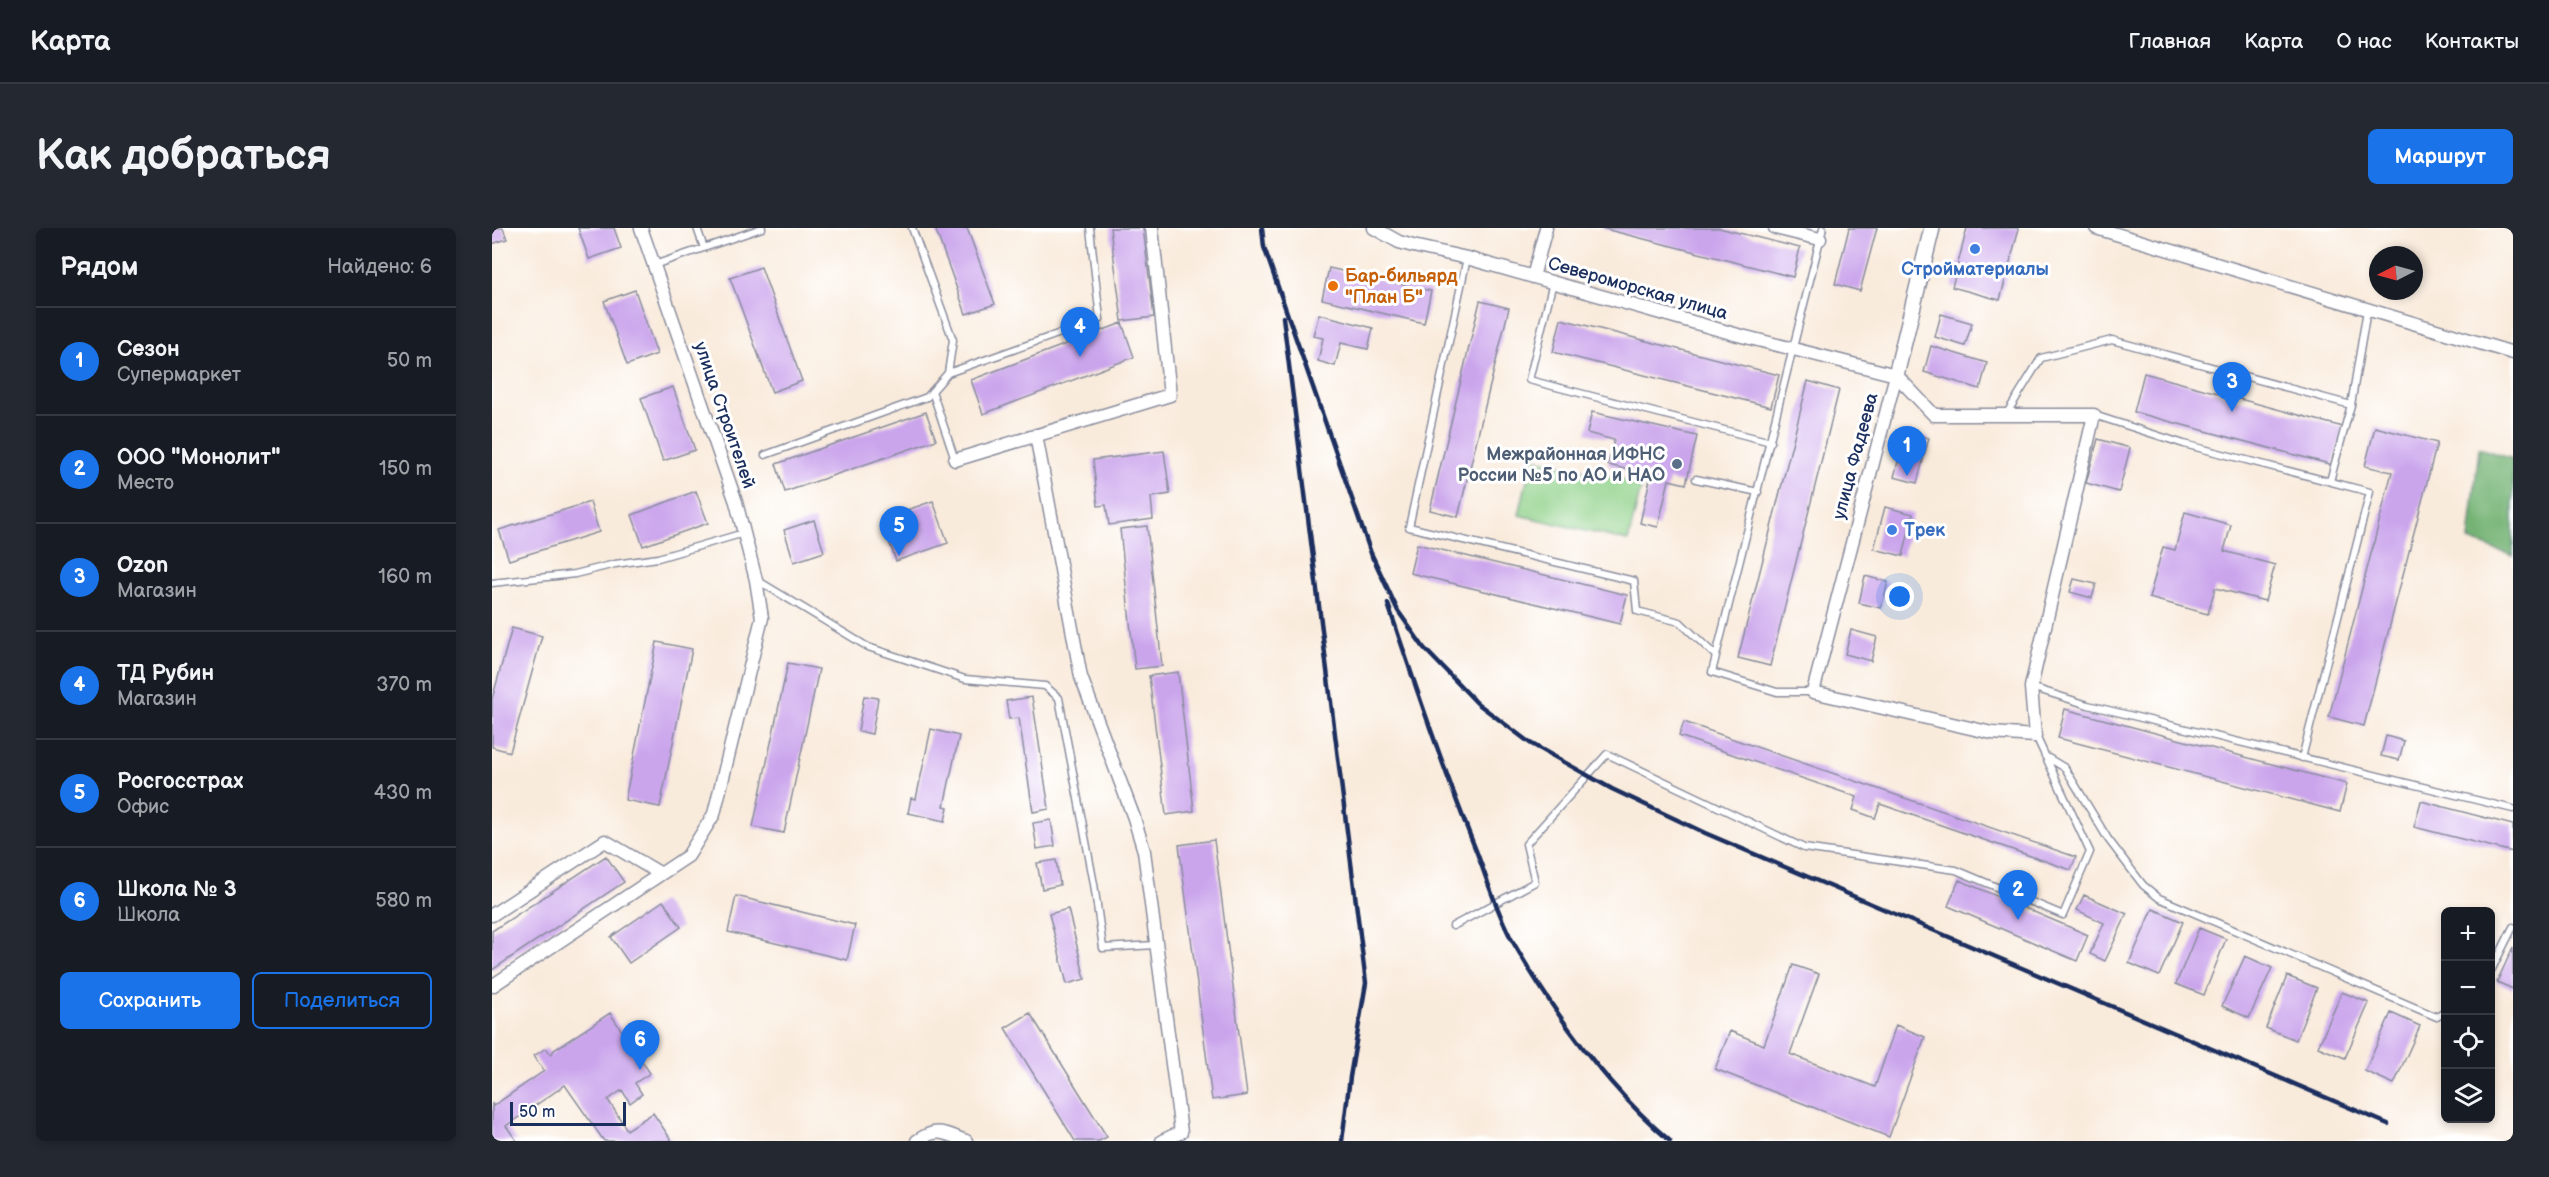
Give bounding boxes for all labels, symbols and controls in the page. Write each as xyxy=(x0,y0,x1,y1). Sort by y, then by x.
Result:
text: Карта xyxy=(30,25,110,58)
text: Главная xyxy=(2128,29,2211,54)
text: Карта xyxy=(2244,29,2303,54)
text: О нас xyxy=(2336,29,2392,54)
text: Контакты xyxy=(2425,29,2519,54)
button: Маршрут xyxy=(2368,129,2513,184)
text: Как добраться xyxy=(36,131,331,182)
marker: Стройматериалы xyxy=(1968,242,1982,256)
north arrow xyxy=(2369,246,2423,300)
text: Рядом xyxy=(60,252,138,283)
street label: Североморская улица xyxy=(1546,253,1731,324)
text: Найдено: 6 xyxy=(327,255,432,279)
place label: Стройматериалы xyxy=(1901,259,2049,280)
place label: Бар-бильярд "План Б" xyxy=(1345,266,1458,308)
marker: Бар-бильярд "План Б" xyxy=(1326,279,1340,293)
pin: 4 xyxy=(1060,308,1100,357)
text: Сезон xyxy=(117,336,180,363)
street label: улица Строителей xyxy=(690,339,759,491)
text: 1 xyxy=(75,349,84,373)
text: 50 m xyxy=(387,349,432,373)
pin: 3 xyxy=(2212,362,2252,412)
text: Супермаркет xyxy=(117,363,241,387)
street label: улица Фадеева xyxy=(1828,390,1883,522)
pin: 1 xyxy=(1888,426,1926,476)
text: ООО "Монолит" xyxy=(117,444,280,471)
place label: Межрайонная ИФНС России №5 по АО и НАО xyxy=(1457,444,1665,486)
text: 2 xyxy=(74,457,85,481)
text: 150 m xyxy=(379,457,432,481)
marker: Межрайонная ИФНС России №5 по АО и НАО xyxy=(1670,457,1684,471)
text: Место xyxy=(117,471,174,495)
pin: 5 xyxy=(880,506,918,556)
place label: Трек xyxy=(1904,520,1945,541)
marker: Трек xyxy=(1885,523,1899,537)
text: Ozon xyxy=(117,552,168,579)
text: 3 xyxy=(74,565,85,589)
text: 160 m xyxy=(378,565,432,589)
text: Магазин xyxy=(117,579,197,603)
your location xyxy=(1885,582,1914,611)
text: ТД Рубин xyxy=(117,660,214,687)
text: 4 xyxy=(74,673,85,697)
text: 370 m xyxy=(376,673,432,697)
text: Магазин xyxy=(117,687,197,711)
text: Росгосстрах xyxy=(117,768,243,795)
text: 5 xyxy=(74,781,85,805)
text: 430 m xyxy=(374,781,432,805)
text: Офис xyxy=(117,795,169,819)
pin: 2 xyxy=(1998,870,2038,920)
text: Школа № 3 xyxy=(117,876,237,903)
text: 6 xyxy=(73,889,86,913)
text: 580 m xyxy=(375,889,432,913)
text: Школа xyxy=(117,903,180,927)
map controls xyxy=(2441,907,2495,1123)
button: + xyxy=(2441,907,2495,961)
button: − xyxy=(2441,961,2495,1015)
button: Сохранить xyxy=(60,972,240,1029)
button: Поделиться xyxy=(252,972,432,1029)
button: locate xyxy=(2441,1015,2495,1069)
pin: 6 xyxy=(620,1020,660,1070)
button: layers xyxy=(2441,1069,2495,1123)
scale bar xyxy=(510,1099,626,1126)
text: 50 m xyxy=(519,1103,555,1122)

